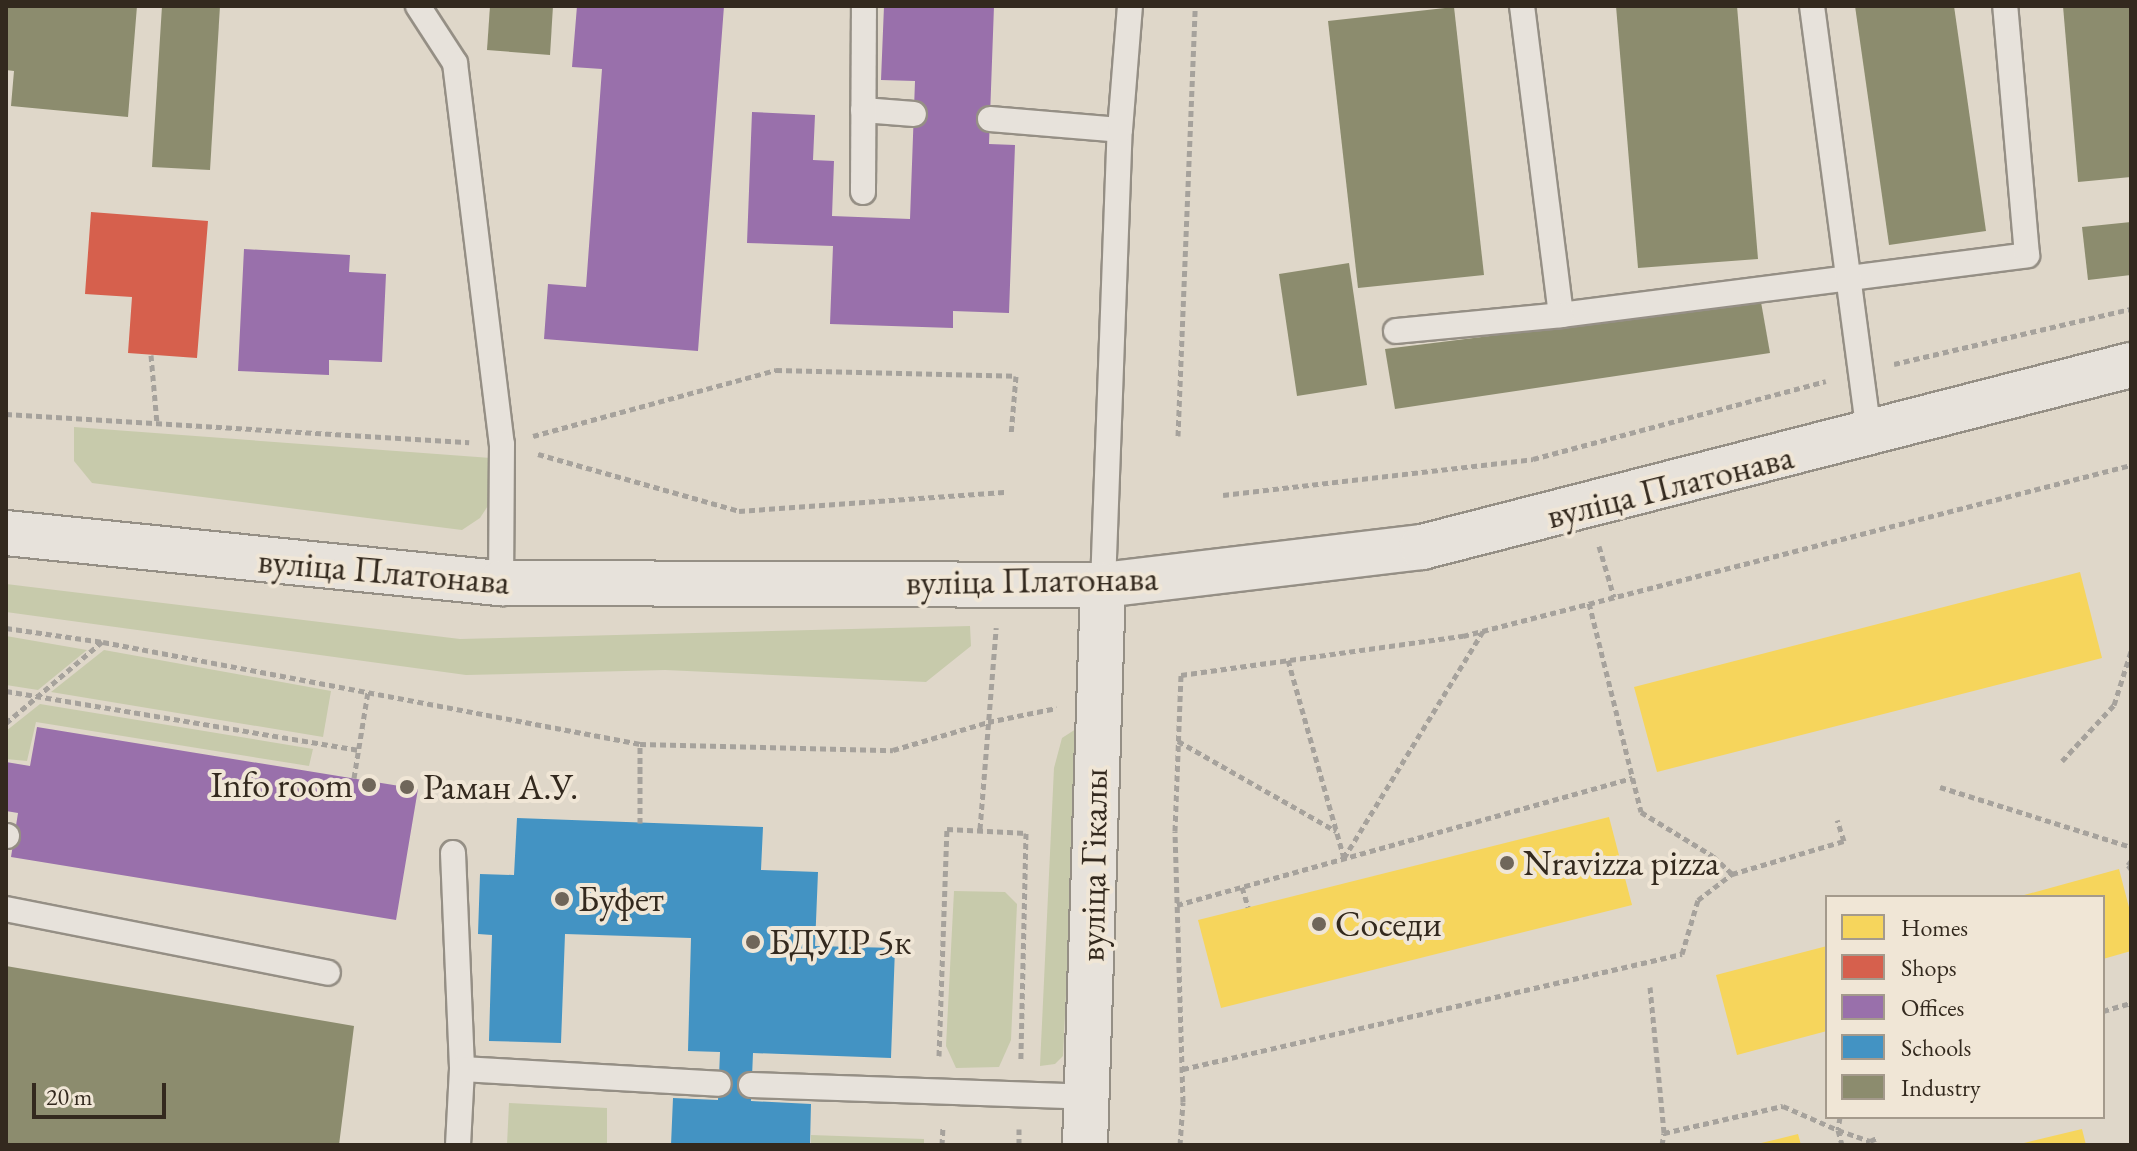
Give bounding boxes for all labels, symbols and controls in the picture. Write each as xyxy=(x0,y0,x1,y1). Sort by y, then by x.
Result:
street label: вуліца Платонава xyxy=(1542,434,1798,538)
street label: вуліца Платонава xyxy=(256,538,512,604)
street label: вуліца Платонава xyxy=(905,556,1159,604)
place label: Info room xyxy=(211,763,353,807)
place label: Раман А.У. xyxy=(423,765,578,809)
street label: вуліца Гікалы xyxy=(1070,768,1116,962)
marker: Info room xyxy=(360,776,378,794)
marker: Раман А.У. xyxy=(398,778,416,796)
place label: Nravizza pizza xyxy=(1523,841,1719,885)
marker: Nravizza pizza xyxy=(1498,854,1516,872)
place label: Буфет xyxy=(578,877,664,921)
marker: Буфет xyxy=(553,890,571,908)
legend xyxy=(1825,895,2105,1119)
place label: Соседи xyxy=(1335,902,1442,946)
text: Homes xyxy=(1901,912,1968,943)
marker: Соседи xyxy=(1310,915,1328,933)
place label: БДУІР 5к xyxy=(769,920,912,964)
marker: БДУІР 5к xyxy=(744,933,762,951)
text: Shops xyxy=(1901,952,1957,983)
text: Offices xyxy=(1901,992,1964,1023)
text: Schools xyxy=(1901,1032,1971,1063)
scale bar xyxy=(36,1067,170,1117)
text: Industry xyxy=(1901,1072,1980,1103)
text: 20 m xyxy=(46,1081,93,1112)

